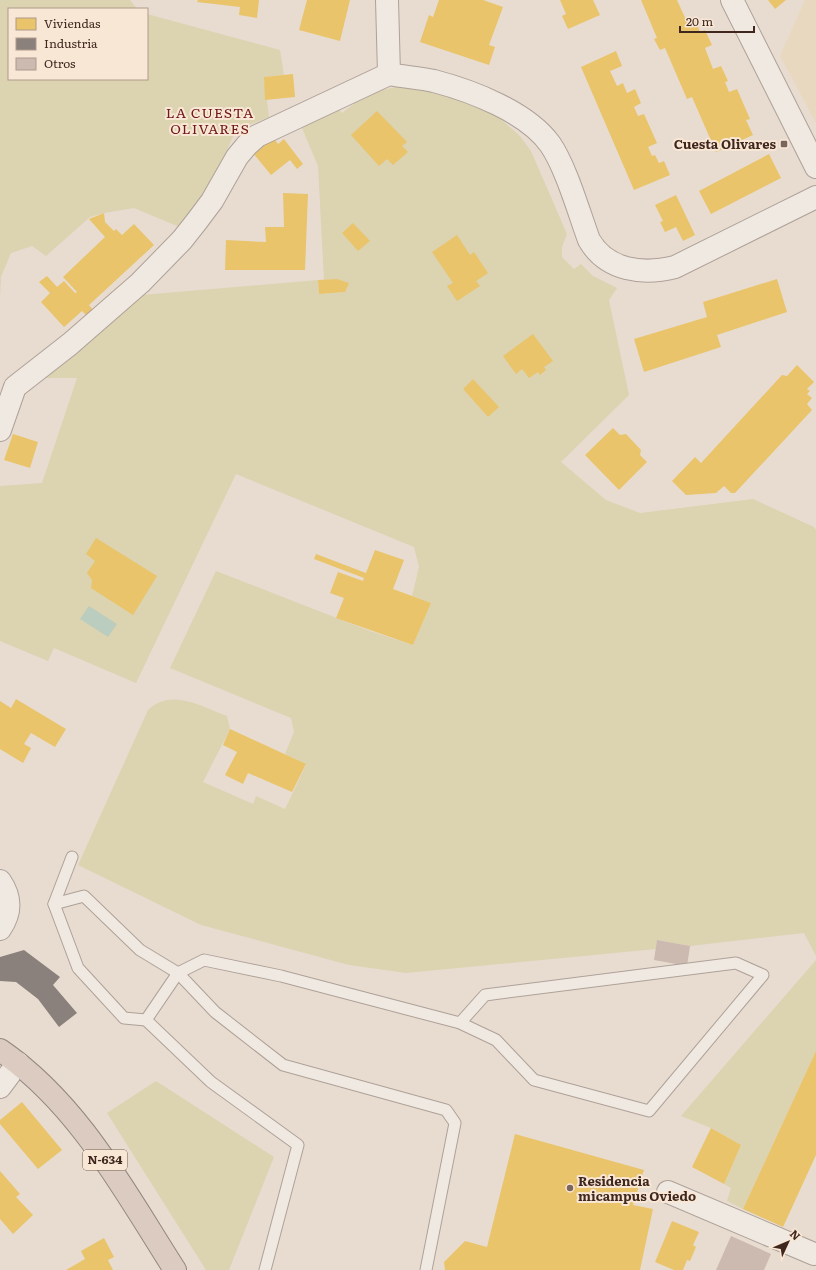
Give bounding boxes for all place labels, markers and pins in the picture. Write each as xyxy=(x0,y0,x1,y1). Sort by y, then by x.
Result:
place label: Cuesta Olivares xyxy=(674,134,777,153)
marker: Cuesta Olivares xyxy=(779,139,789,149)
place label: Residencia micampus Oviedo xyxy=(578,1171,696,1205)
marker: Residencia micampus Oviedo xyxy=(565,1183,575,1193)

